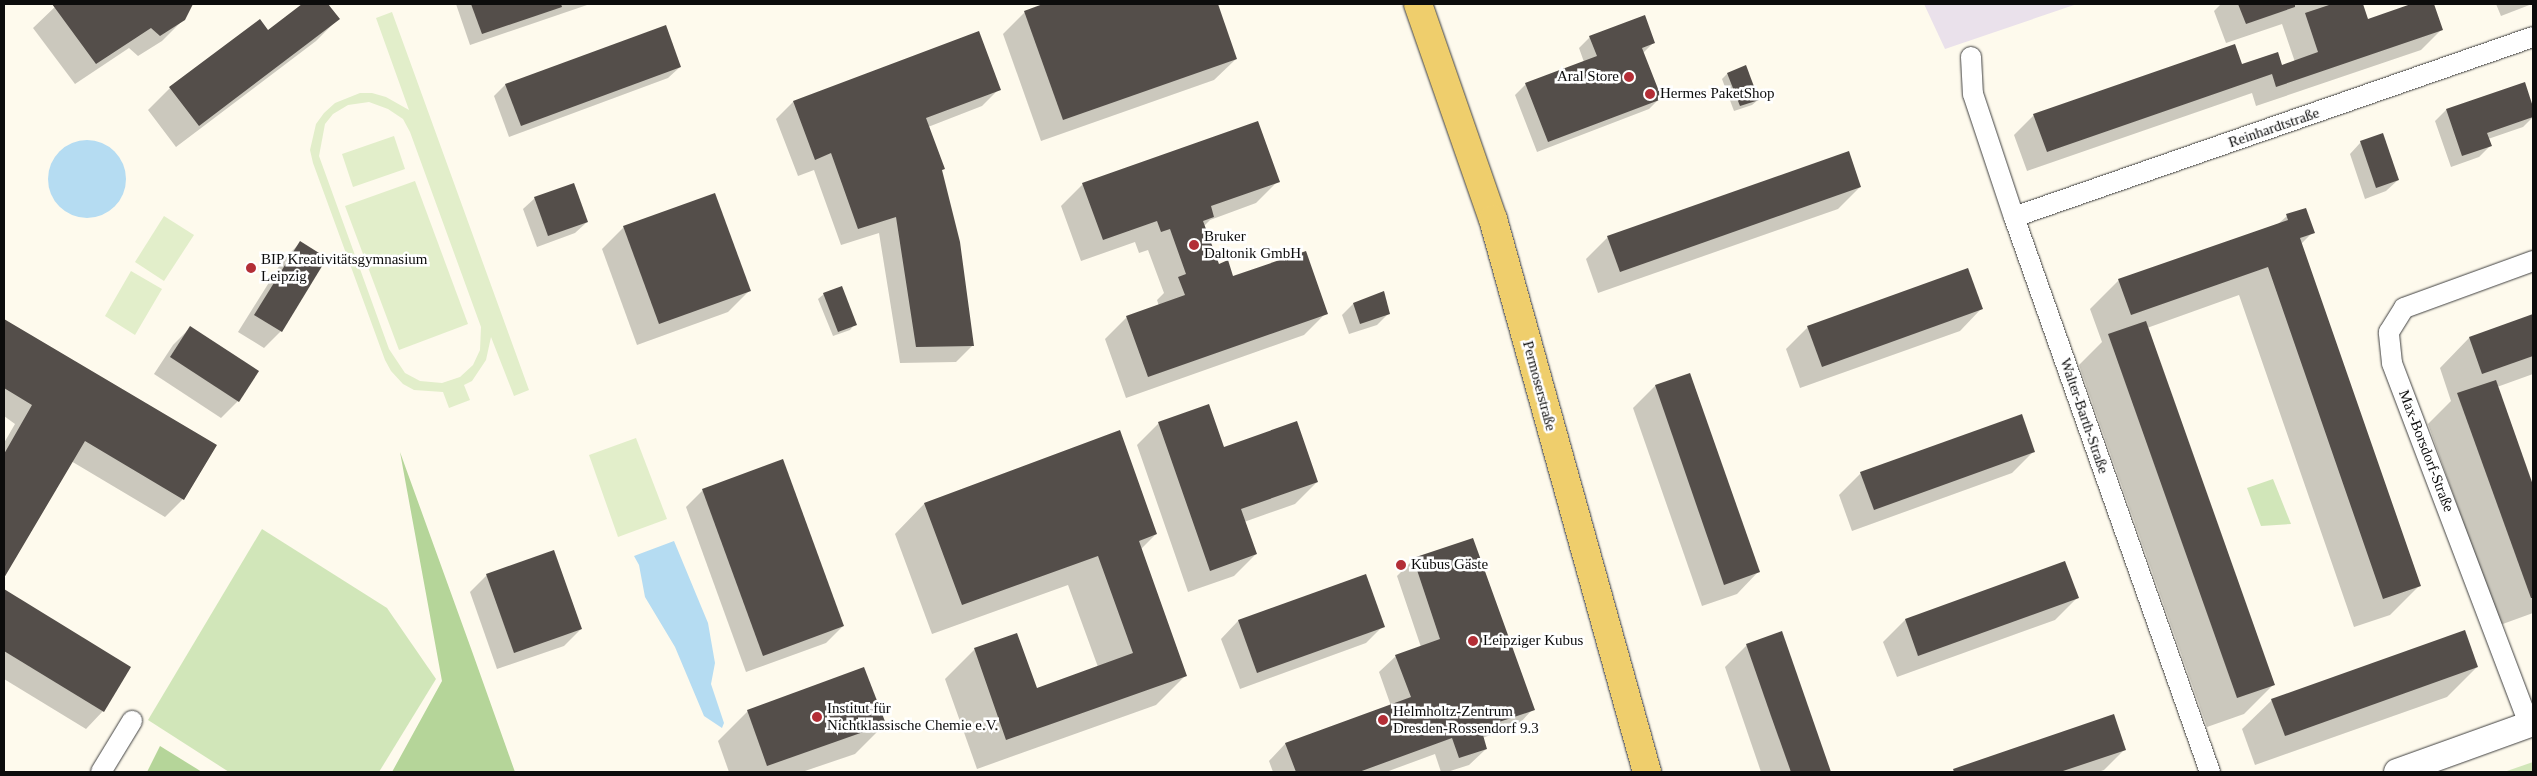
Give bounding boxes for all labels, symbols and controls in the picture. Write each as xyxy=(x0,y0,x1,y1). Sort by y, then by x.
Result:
place label: Aral Store xyxy=(1557,68,1619,86)
marker: Aral Store xyxy=(1623,71,1635,83)
place label: Hermes PaketShop xyxy=(1660,85,1775,103)
marker: Hermes PaketShop xyxy=(1644,88,1656,100)
street label: Reinhardtstraße xyxy=(2226,104,2322,152)
place label: Bruker Daltonik GmbH xyxy=(1204,227,1301,262)
marker: Bruker Daltonik GmbH xyxy=(1188,239,1200,251)
place label: BIP Kreativitätsgymnasium Leipzig xyxy=(261,250,428,285)
marker: BIP Kreativitätsgymnasium Leipzig xyxy=(245,262,257,274)
street label: Permoserstraße xyxy=(1518,339,1560,433)
street label: Walter-Barth-Straße xyxy=(2056,356,2112,476)
street label: Max-Borsdorf-Straße xyxy=(2394,387,2458,515)
place label: Kubus Gäste xyxy=(1411,556,1488,574)
marker: Kubus Gäste xyxy=(1395,559,1407,571)
place label: Leipziger Kubus xyxy=(1483,632,1583,650)
marker: Leipziger Kubus xyxy=(1467,635,1479,647)
place label: Institut für Nichtklassische Chemie e.V. xyxy=(827,699,998,734)
place label: Helmholtz-Zentrum Dresden-Rossendorf 9.3 xyxy=(1393,702,1539,737)
marker: Institut für Nichtklassische Chemie e.V. xyxy=(811,711,823,723)
marker: Helmholtz-Zentrum Dresden-Rossendorf 9.3 xyxy=(1377,714,1389,726)

